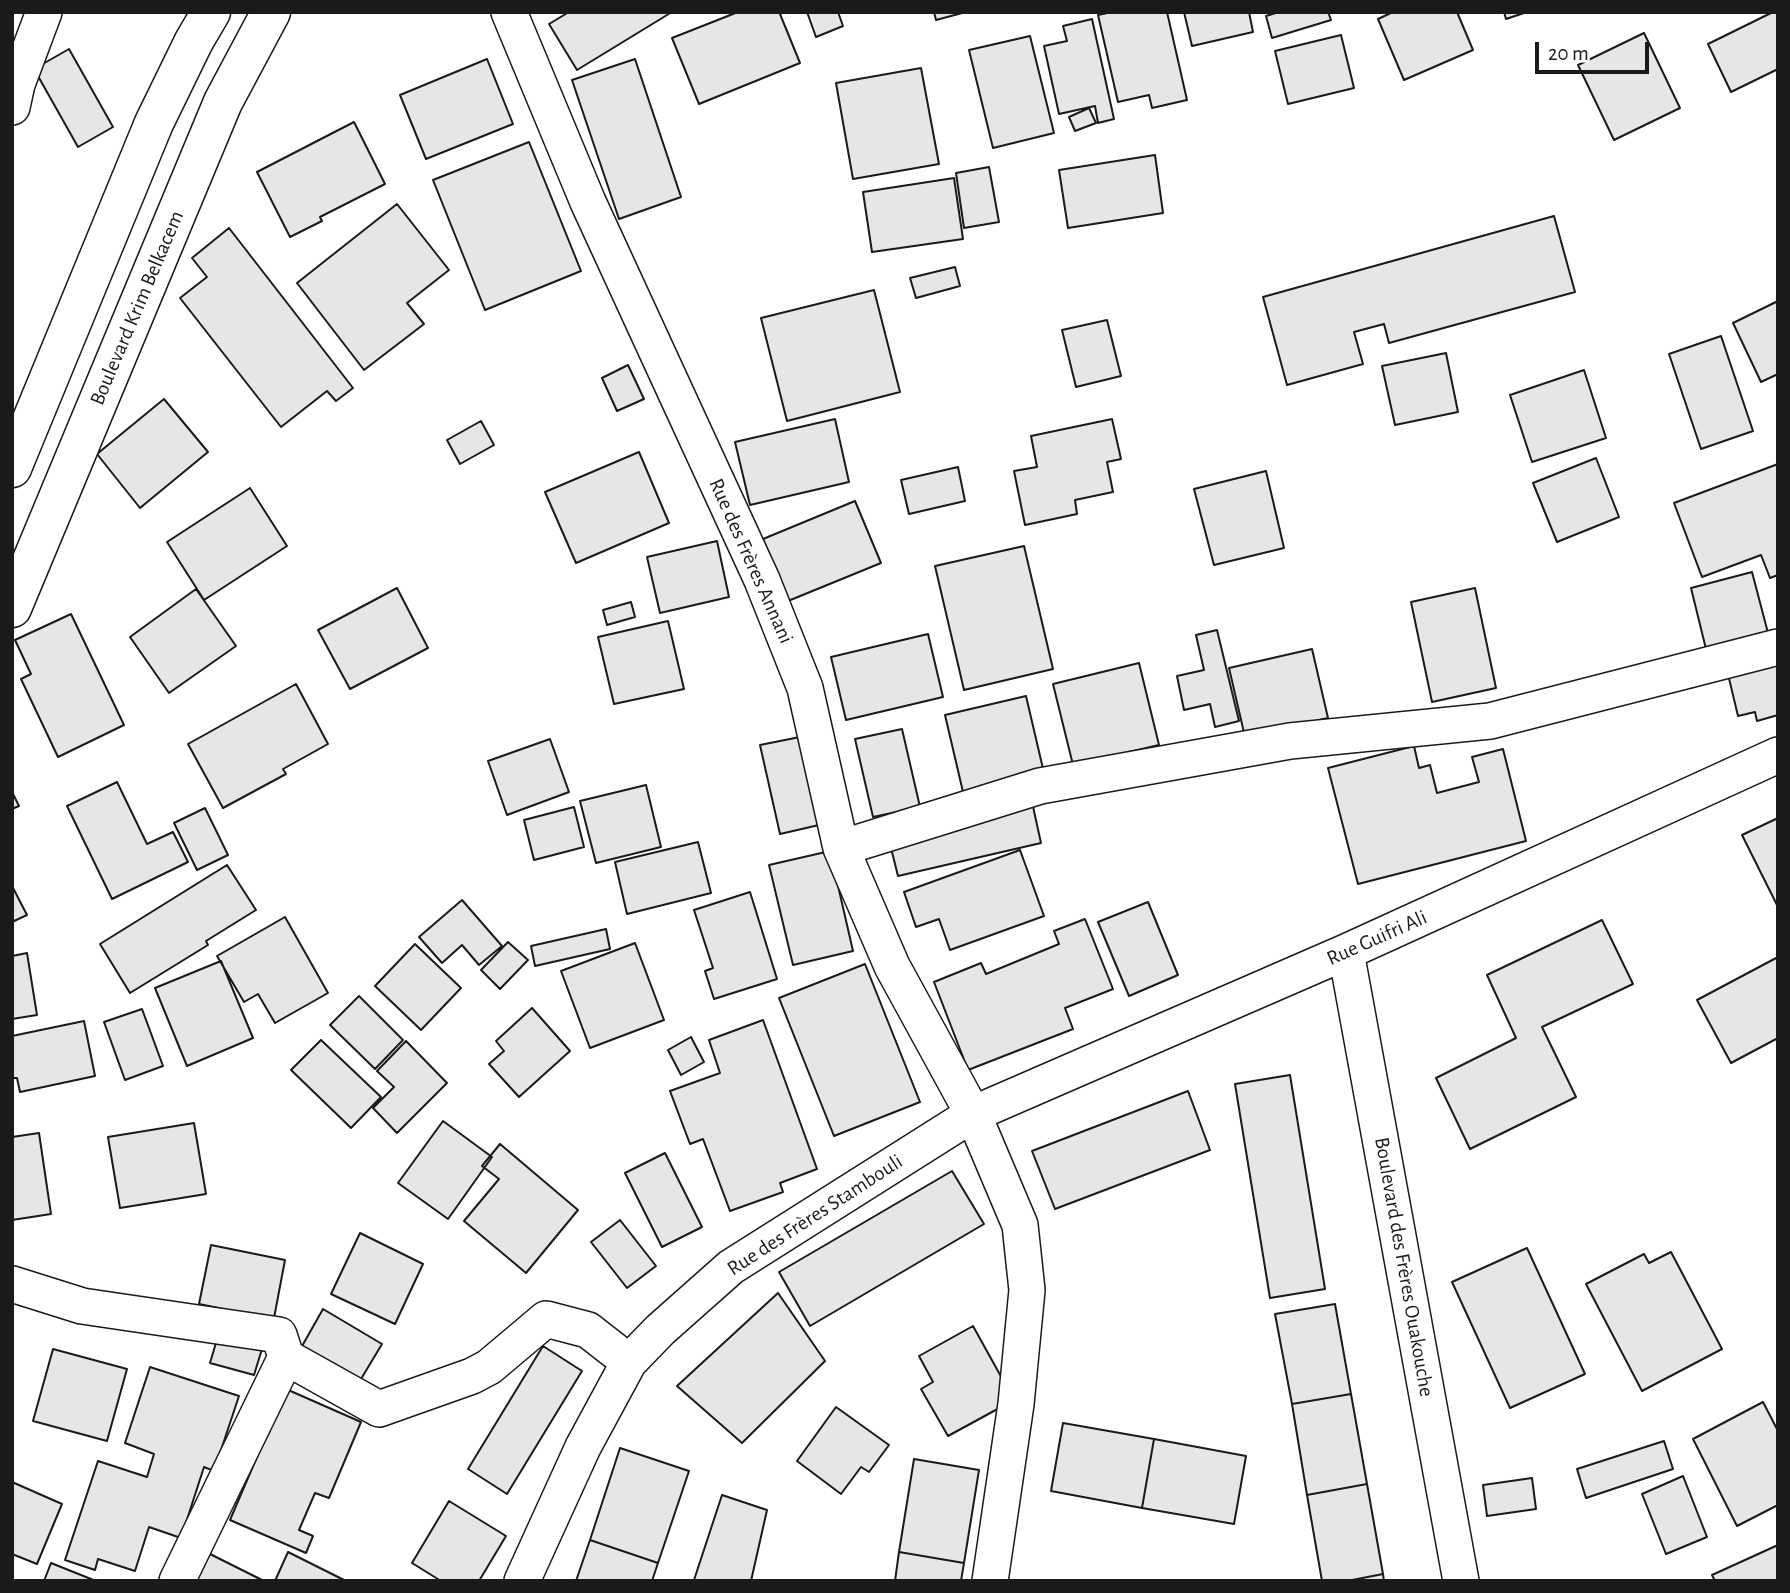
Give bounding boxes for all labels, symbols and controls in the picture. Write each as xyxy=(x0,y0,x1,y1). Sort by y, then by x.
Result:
scale bar xyxy=(1538,28,1652,72)
text: 20 m xyxy=(1548,43,1589,64)
street label: Boulevard Krim Belkacem xyxy=(85,207,189,409)
street label: Rue des Frères Annani xyxy=(703,475,799,647)
street label: Rue Guifri Ali xyxy=(1323,905,1431,971)
street label: Boulevard des Frères Ouakouche xyxy=(1369,1135,1439,1399)
street label: Rue des Frères Stambouli xyxy=(722,1149,908,1281)

